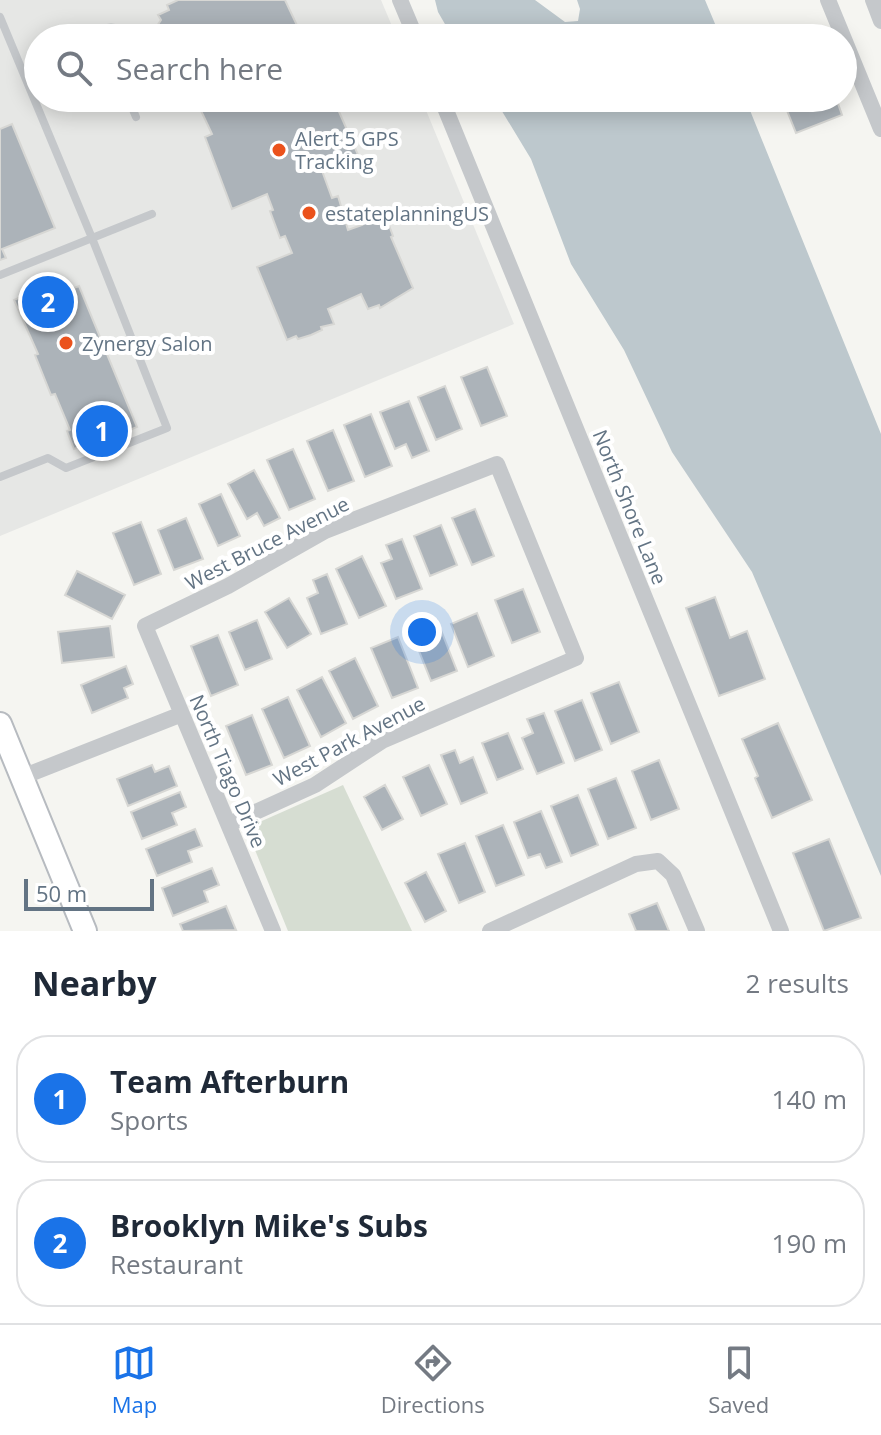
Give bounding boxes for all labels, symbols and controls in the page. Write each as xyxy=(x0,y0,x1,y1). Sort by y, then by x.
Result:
search box xyxy=(24,24,857,112)
icon: search xyxy=(52,46,96,90)
text: Search here xyxy=(116,48,283,89)
place label: Alert 5 GPS Tracking xyxy=(295,125,399,175)
marker: Alert 5 GPS Tracking xyxy=(270,141,288,159)
place label: estateplanningUS xyxy=(325,200,489,227)
marker: estateplanningUS xyxy=(300,204,318,222)
pin: 2 xyxy=(22,272,74,332)
place label: Zynergy Salon xyxy=(82,330,213,357)
marker: Zynergy Salon xyxy=(57,334,75,352)
pin: 1 xyxy=(76,401,128,461)
street label: North Shore Lane xyxy=(587,426,673,588)
street label: West Bruce Avenue xyxy=(180,490,354,596)
your location xyxy=(402,612,442,652)
street label: North Tiago Drive xyxy=(184,690,272,852)
street label: West Park Avenue xyxy=(268,690,430,792)
scale bar xyxy=(24,875,154,911)
text: 50 m xyxy=(36,878,87,908)
text: Nearby xyxy=(32,960,157,1006)
text: 2 results xyxy=(746,965,849,1001)
text: Team Afterburn xyxy=(110,1061,349,1102)
text: 1 xyxy=(53,1081,67,1117)
text: 140 m xyxy=(772,1081,847,1117)
text: Sports xyxy=(110,1102,188,1138)
text: Brooklyn Mike's Subs xyxy=(110,1205,428,1246)
text: 2 xyxy=(53,1225,67,1261)
text: 190 m xyxy=(772,1225,847,1261)
text: Restaurant xyxy=(110,1246,243,1282)
tab: Map xyxy=(112,1341,157,1419)
tab: Directions xyxy=(381,1341,485,1419)
tab: Saved xyxy=(708,1341,769,1419)

